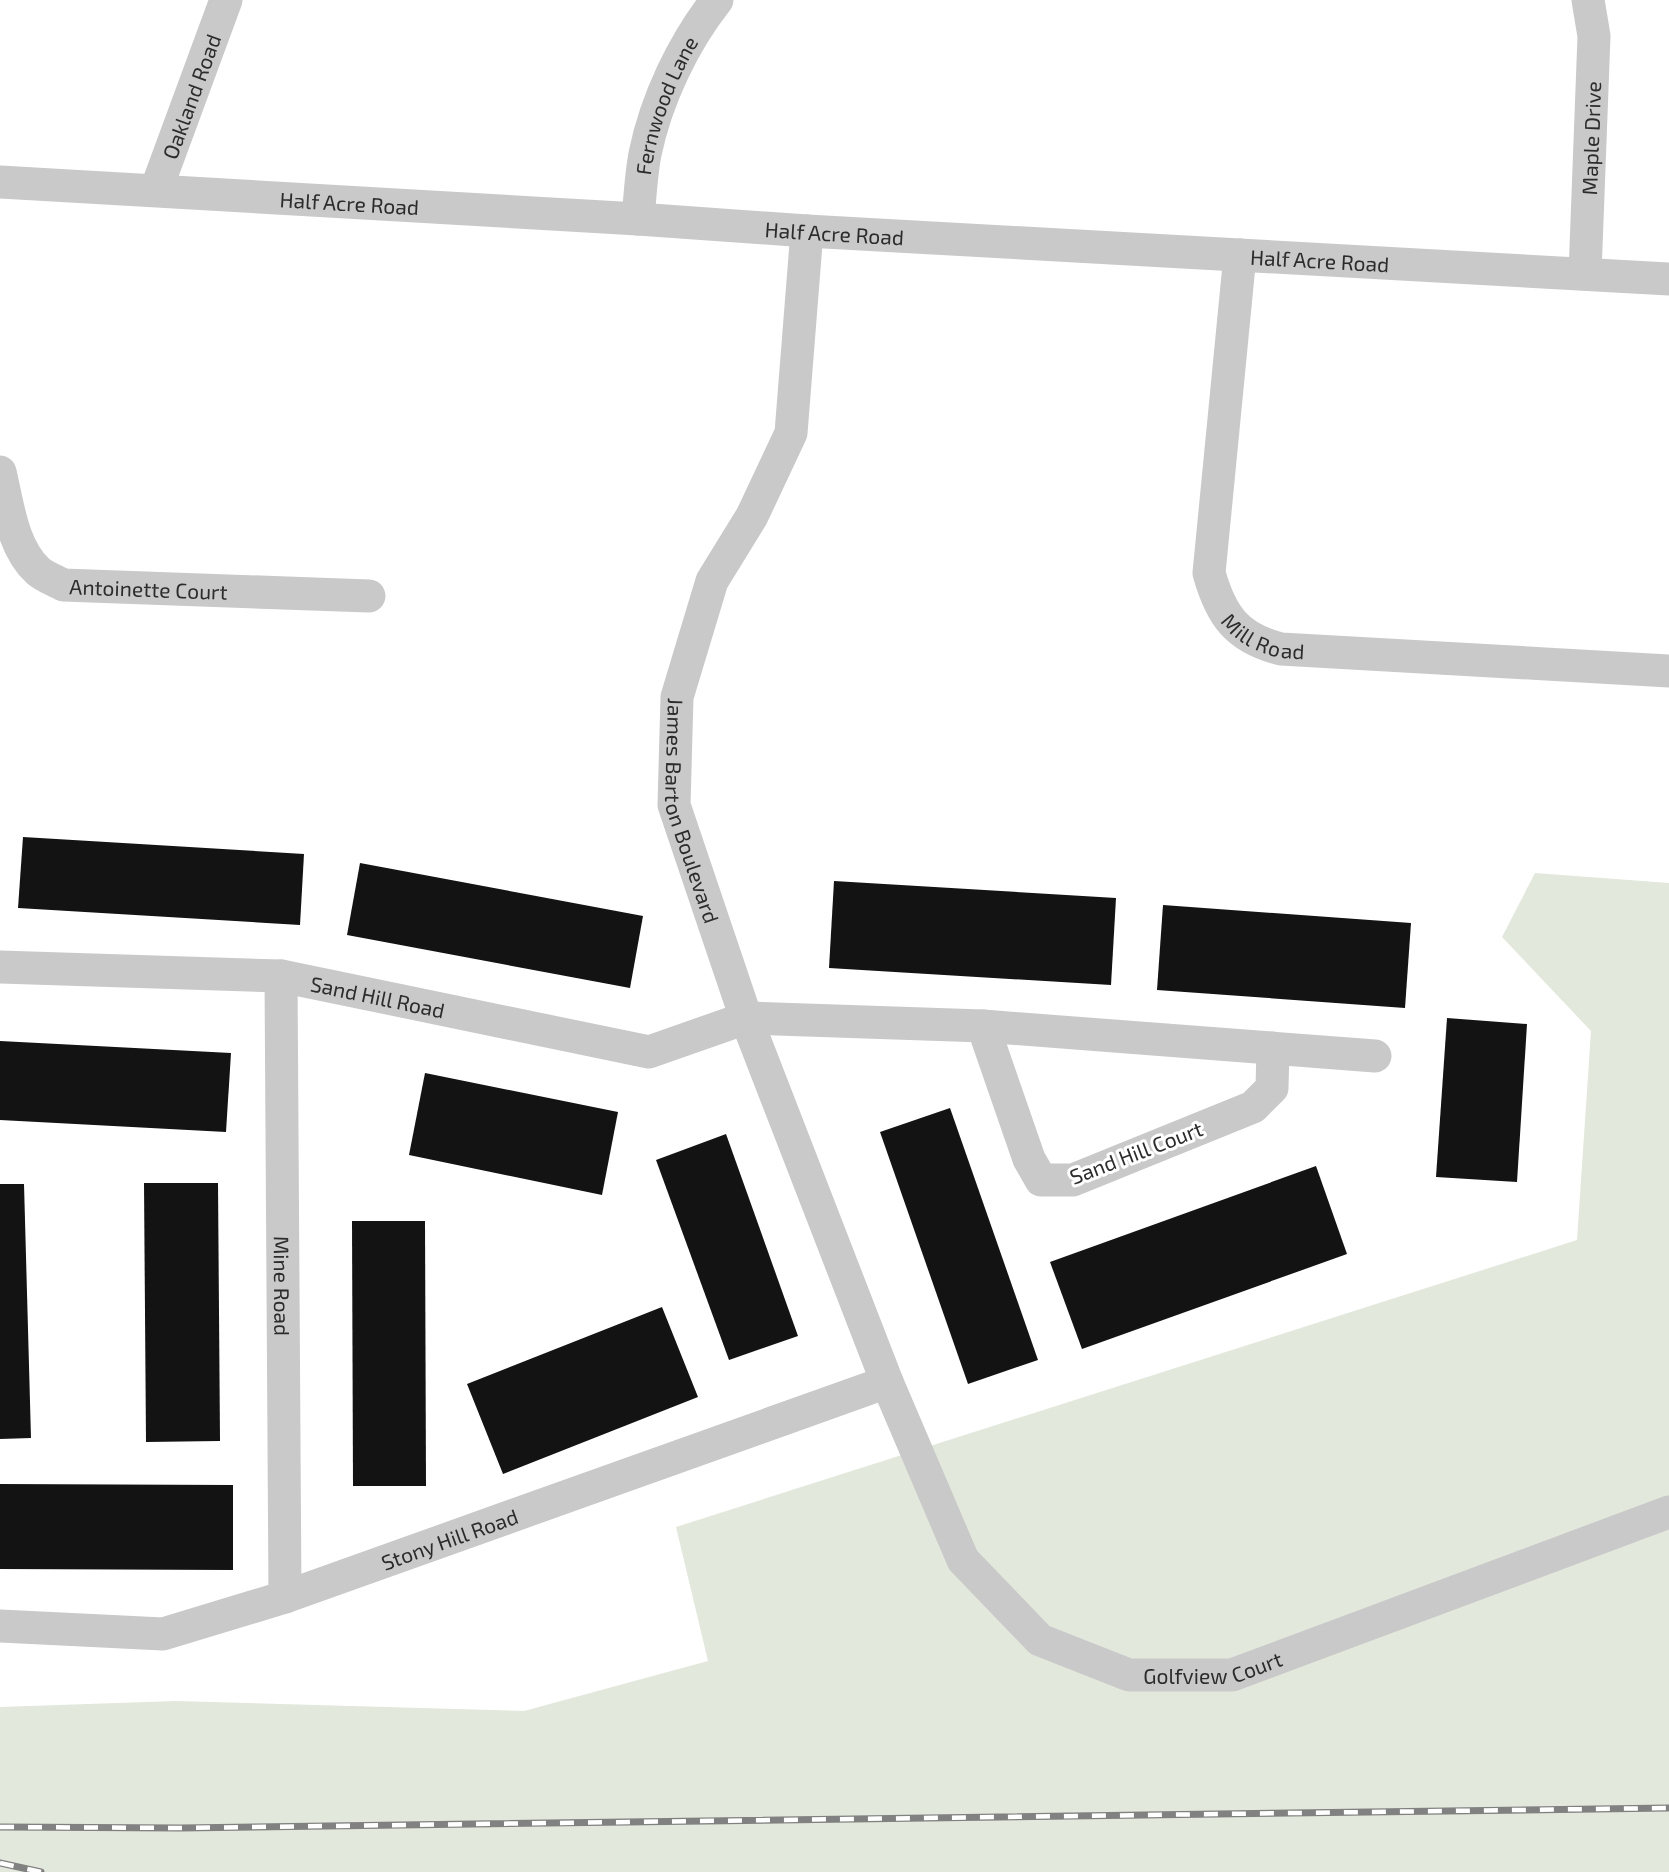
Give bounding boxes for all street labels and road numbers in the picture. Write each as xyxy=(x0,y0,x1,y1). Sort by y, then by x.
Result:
street label: Oakland Road xyxy=(156,30,225,162)
street label: Fernwood Lane xyxy=(630,31,702,176)
street label: Maple Drive xyxy=(1575,81,1605,196)
street label: Half Acre Road xyxy=(279,186,420,219)
street label: Half Acre Road xyxy=(764,216,905,249)
street label: Half Acre Road xyxy=(1249,243,1390,276)
street label: Antoinette Court xyxy=(69,573,228,603)
street label: Mill Road xyxy=(1217,607,1305,663)
street label: James Barton Boulevard xyxy=(661,697,725,926)
street label: Sand Hill Road xyxy=(308,970,447,1022)
street label: Sand Hill Court xyxy=(1066,1115,1206,1189)
street label: Mine Road xyxy=(270,1236,296,1336)
street label: Stony Hill Road xyxy=(377,1502,521,1574)
street label: Golfview Court xyxy=(1143,1645,1285,1688)

